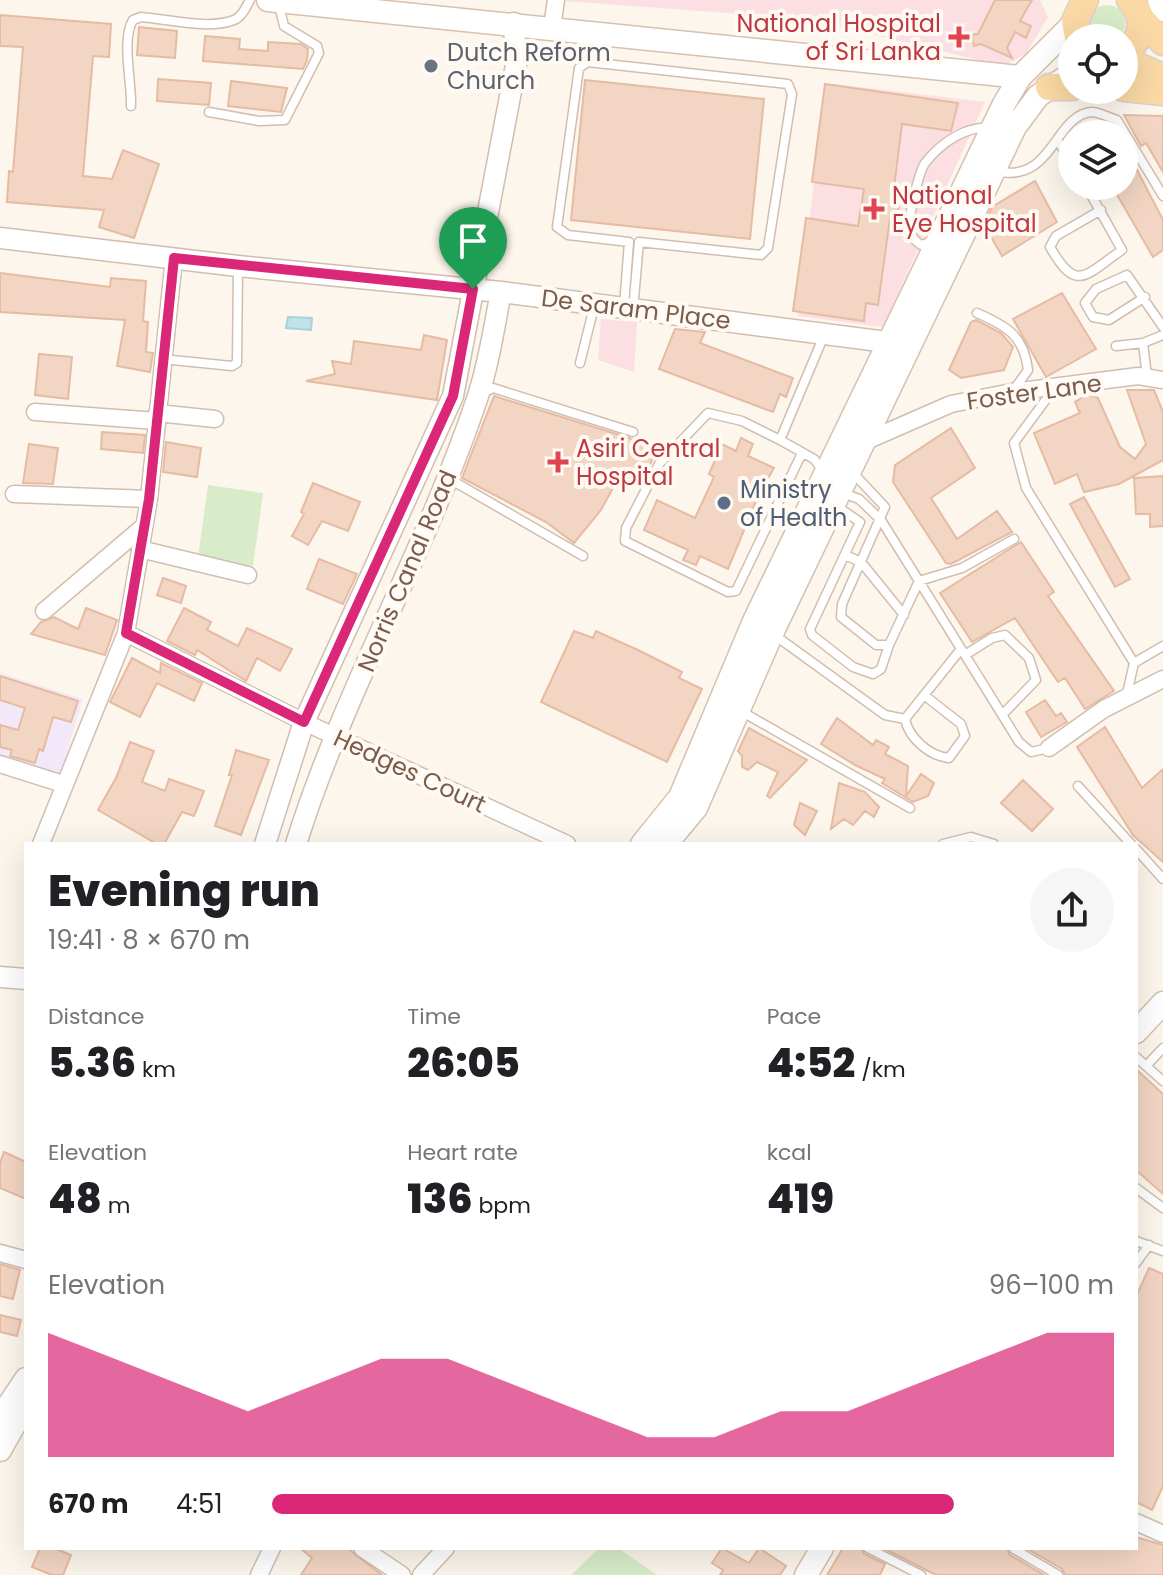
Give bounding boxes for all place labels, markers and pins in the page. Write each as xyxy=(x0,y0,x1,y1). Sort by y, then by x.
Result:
place label: National Hospital of Sri Lanka xyxy=(737,7,941,68)
marker: National Hospital of Sri Lanka xyxy=(948,26,970,48)
place label: Dutch Reform Church xyxy=(447,36,611,97)
marker: Dutch Reform Church xyxy=(422,57,440,75)
place label: National Eye Hospital xyxy=(892,179,1037,240)
marker: National Eye Hospital xyxy=(863,198,885,220)
pin xyxy=(439,207,507,289)
place label: Asiri Central Hospital xyxy=(576,432,720,493)
marker: Asiri Central Hospital xyxy=(547,451,569,473)
place label: Ministry of Health xyxy=(740,473,847,534)
marker: Ministry of Health xyxy=(715,494,733,512)

